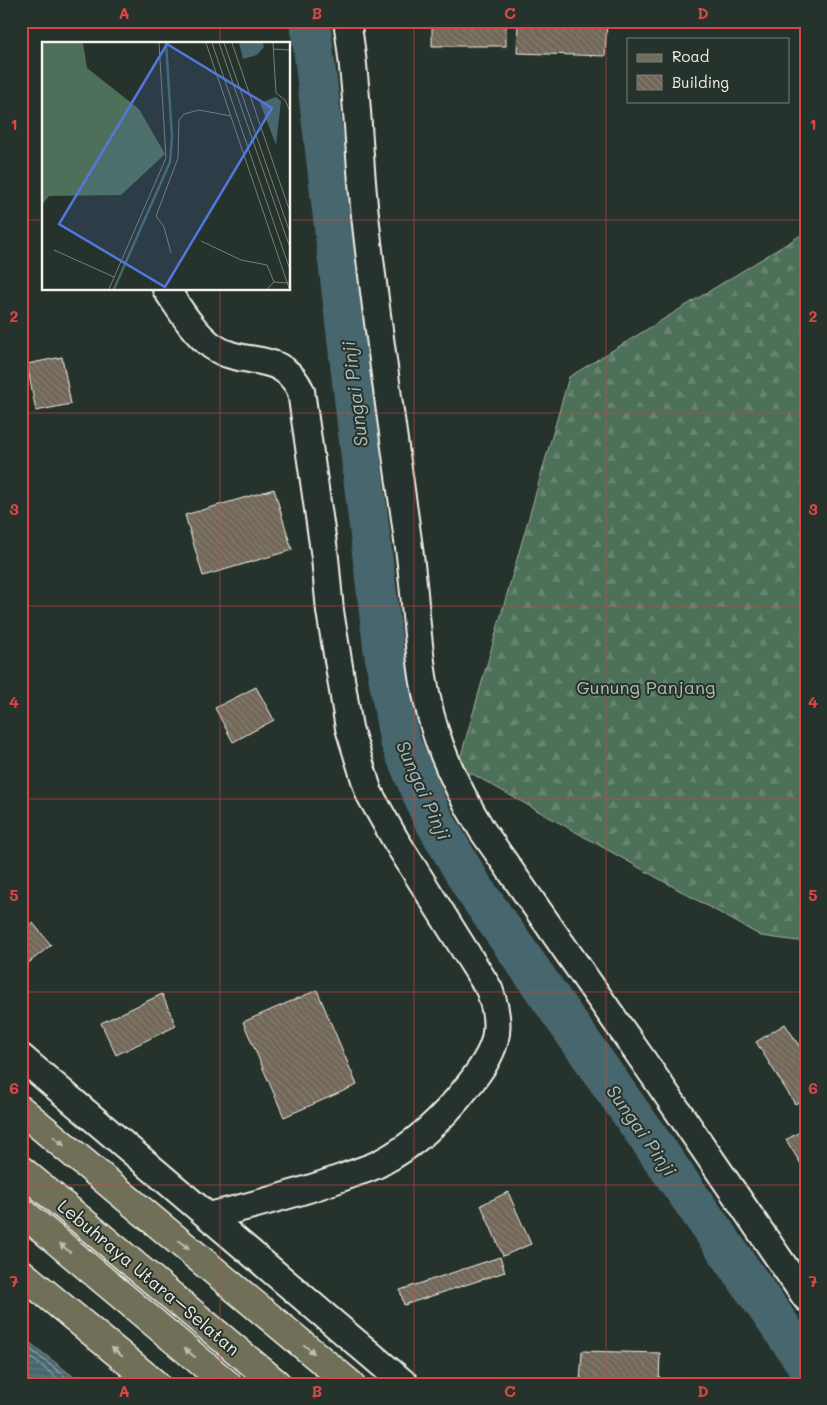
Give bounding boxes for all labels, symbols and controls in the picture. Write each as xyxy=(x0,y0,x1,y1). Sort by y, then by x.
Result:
text: A xyxy=(118,2,130,23)
text: B xyxy=(312,2,322,23)
text: C xyxy=(504,2,516,23)
text: D xyxy=(697,2,709,23)
legend xyxy=(627,38,790,102)
inset map xyxy=(42,42,290,290)
text: Road xyxy=(672,46,709,66)
text: Building xyxy=(672,72,729,92)
text: 1 xyxy=(10,113,18,134)
text: 1 xyxy=(809,113,817,134)
text: 2 xyxy=(10,305,19,326)
text: 2 xyxy=(809,305,818,326)
water label: Sungai Pinji xyxy=(335,339,373,448)
text: 3 xyxy=(9,498,19,519)
text: 3 xyxy=(808,498,818,519)
park label: Gunung Panjang xyxy=(576,675,716,699)
text: 4 xyxy=(9,691,19,712)
text: 4 xyxy=(808,691,818,712)
water label: Sungai Pinji xyxy=(391,736,457,844)
text: 5 xyxy=(9,884,19,905)
text: 5 xyxy=(808,884,818,905)
text: 6 xyxy=(9,1077,19,1098)
text: 6 xyxy=(808,1077,818,1098)
water label: Sungai Pinji xyxy=(601,1079,683,1181)
one-way arrow xyxy=(52,1136,65,1147)
street label: Lebuhraya Utara–Selatan xyxy=(53,1194,245,1360)
one-way arrow xyxy=(177,1239,190,1250)
one-way arrow xyxy=(59,1243,72,1254)
text: 7 xyxy=(10,1270,19,1291)
text: 7 xyxy=(809,1270,818,1291)
one-way arrow xyxy=(302,1343,315,1354)
one-way arrow xyxy=(111,1347,124,1358)
one-way arrow xyxy=(183,1347,196,1358)
text: A xyxy=(118,1380,130,1401)
text: B xyxy=(312,1380,322,1401)
text: C xyxy=(504,1380,516,1401)
text: D xyxy=(697,1380,709,1401)

